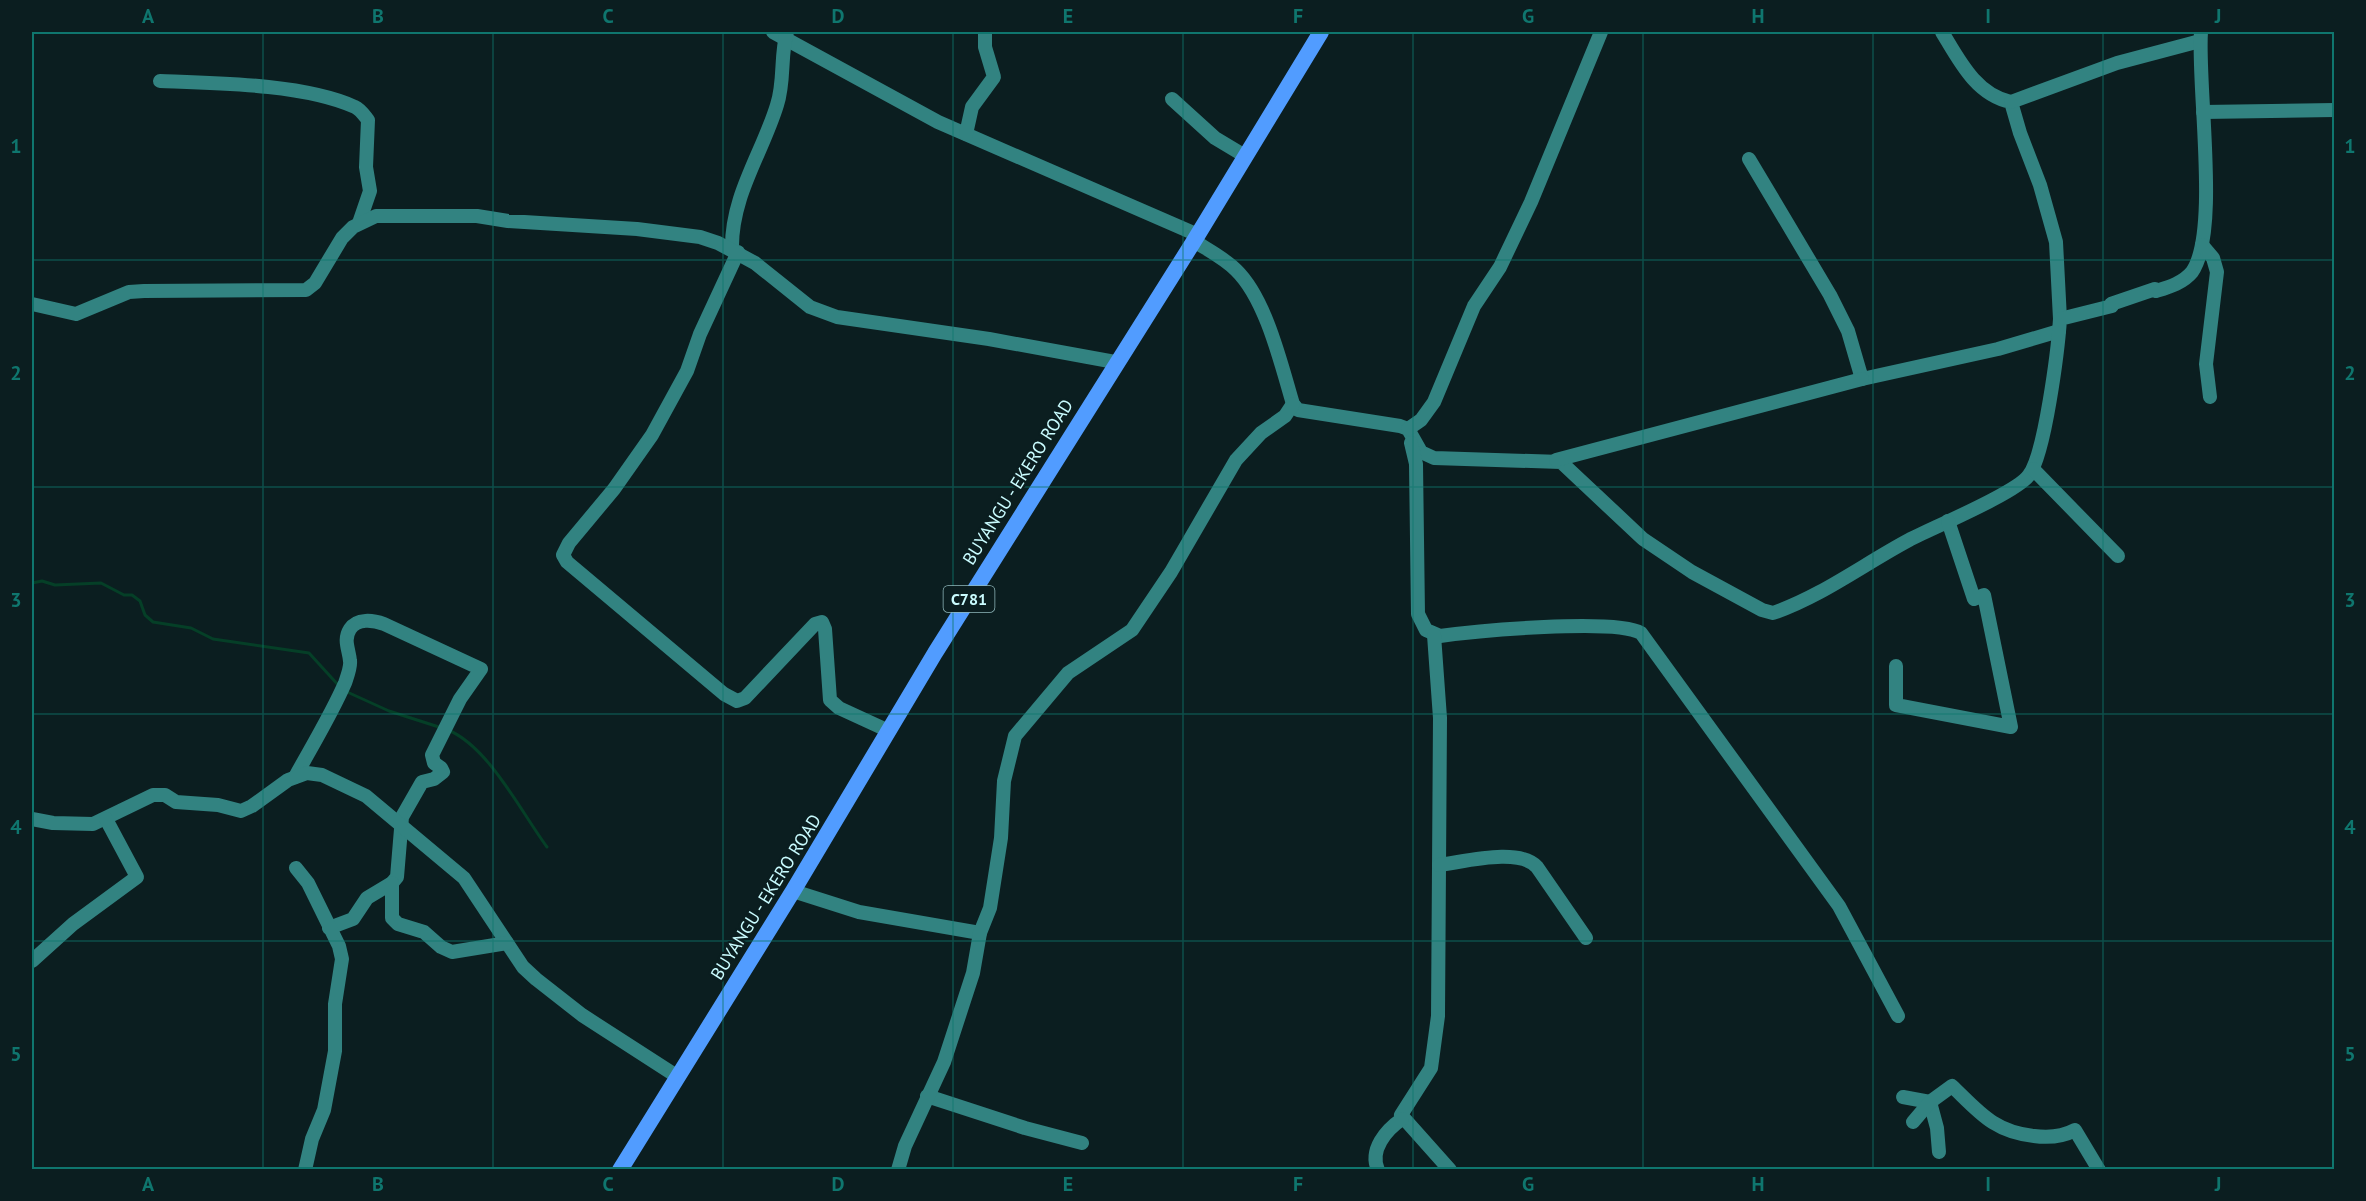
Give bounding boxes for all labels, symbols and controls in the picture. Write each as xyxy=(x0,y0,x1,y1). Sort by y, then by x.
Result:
text: A xyxy=(142,3,155,29)
text: B xyxy=(372,3,384,29)
text: C xyxy=(602,3,614,29)
text: D xyxy=(832,3,845,29)
text: E xyxy=(1063,3,1073,29)
text: F xyxy=(1293,3,1303,29)
text: G xyxy=(1522,3,1534,29)
text: H xyxy=(1751,3,1765,29)
text: I xyxy=(1985,3,1991,29)
text: J xyxy=(2214,3,2221,29)
text: 1 xyxy=(10,133,22,159)
text: 1 xyxy=(2344,133,2356,159)
text: 2 xyxy=(10,360,22,386)
text: 2 xyxy=(2344,360,2356,386)
street label: BUYANGU - EKERO ROAD xyxy=(957,395,1078,569)
road number: C781 xyxy=(944,586,994,612)
text: 3 xyxy=(10,587,22,613)
text: 3 xyxy=(2344,587,2356,613)
street label: BUYANGU - EKERO ROAD xyxy=(705,810,826,984)
text: 4 xyxy=(10,814,22,840)
text: 4 xyxy=(2344,814,2356,840)
text: 5 xyxy=(10,1041,22,1067)
text: 5 xyxy=(2344,1041,2356,1067)
text: A xyxy=(142,1171,155,1197)
text: B xyxy=(372,1171,384,1197)
text: C xyxy=(602,1171,614,1197)
text: D xyxy=(832,1171,845,1197)
text: E xyxy=(1063,1171,1073,1197)
text: F xyxy=(1293,1171,1303,1197)
text: G xyxy=(1522,1171,1534,1197)
text: H xyxy=(1751,1171,1765,1197)
text: I xyxy=(1985,1171,1991,1197)
text: J xyxy=(2214,1171,2221,1197)

